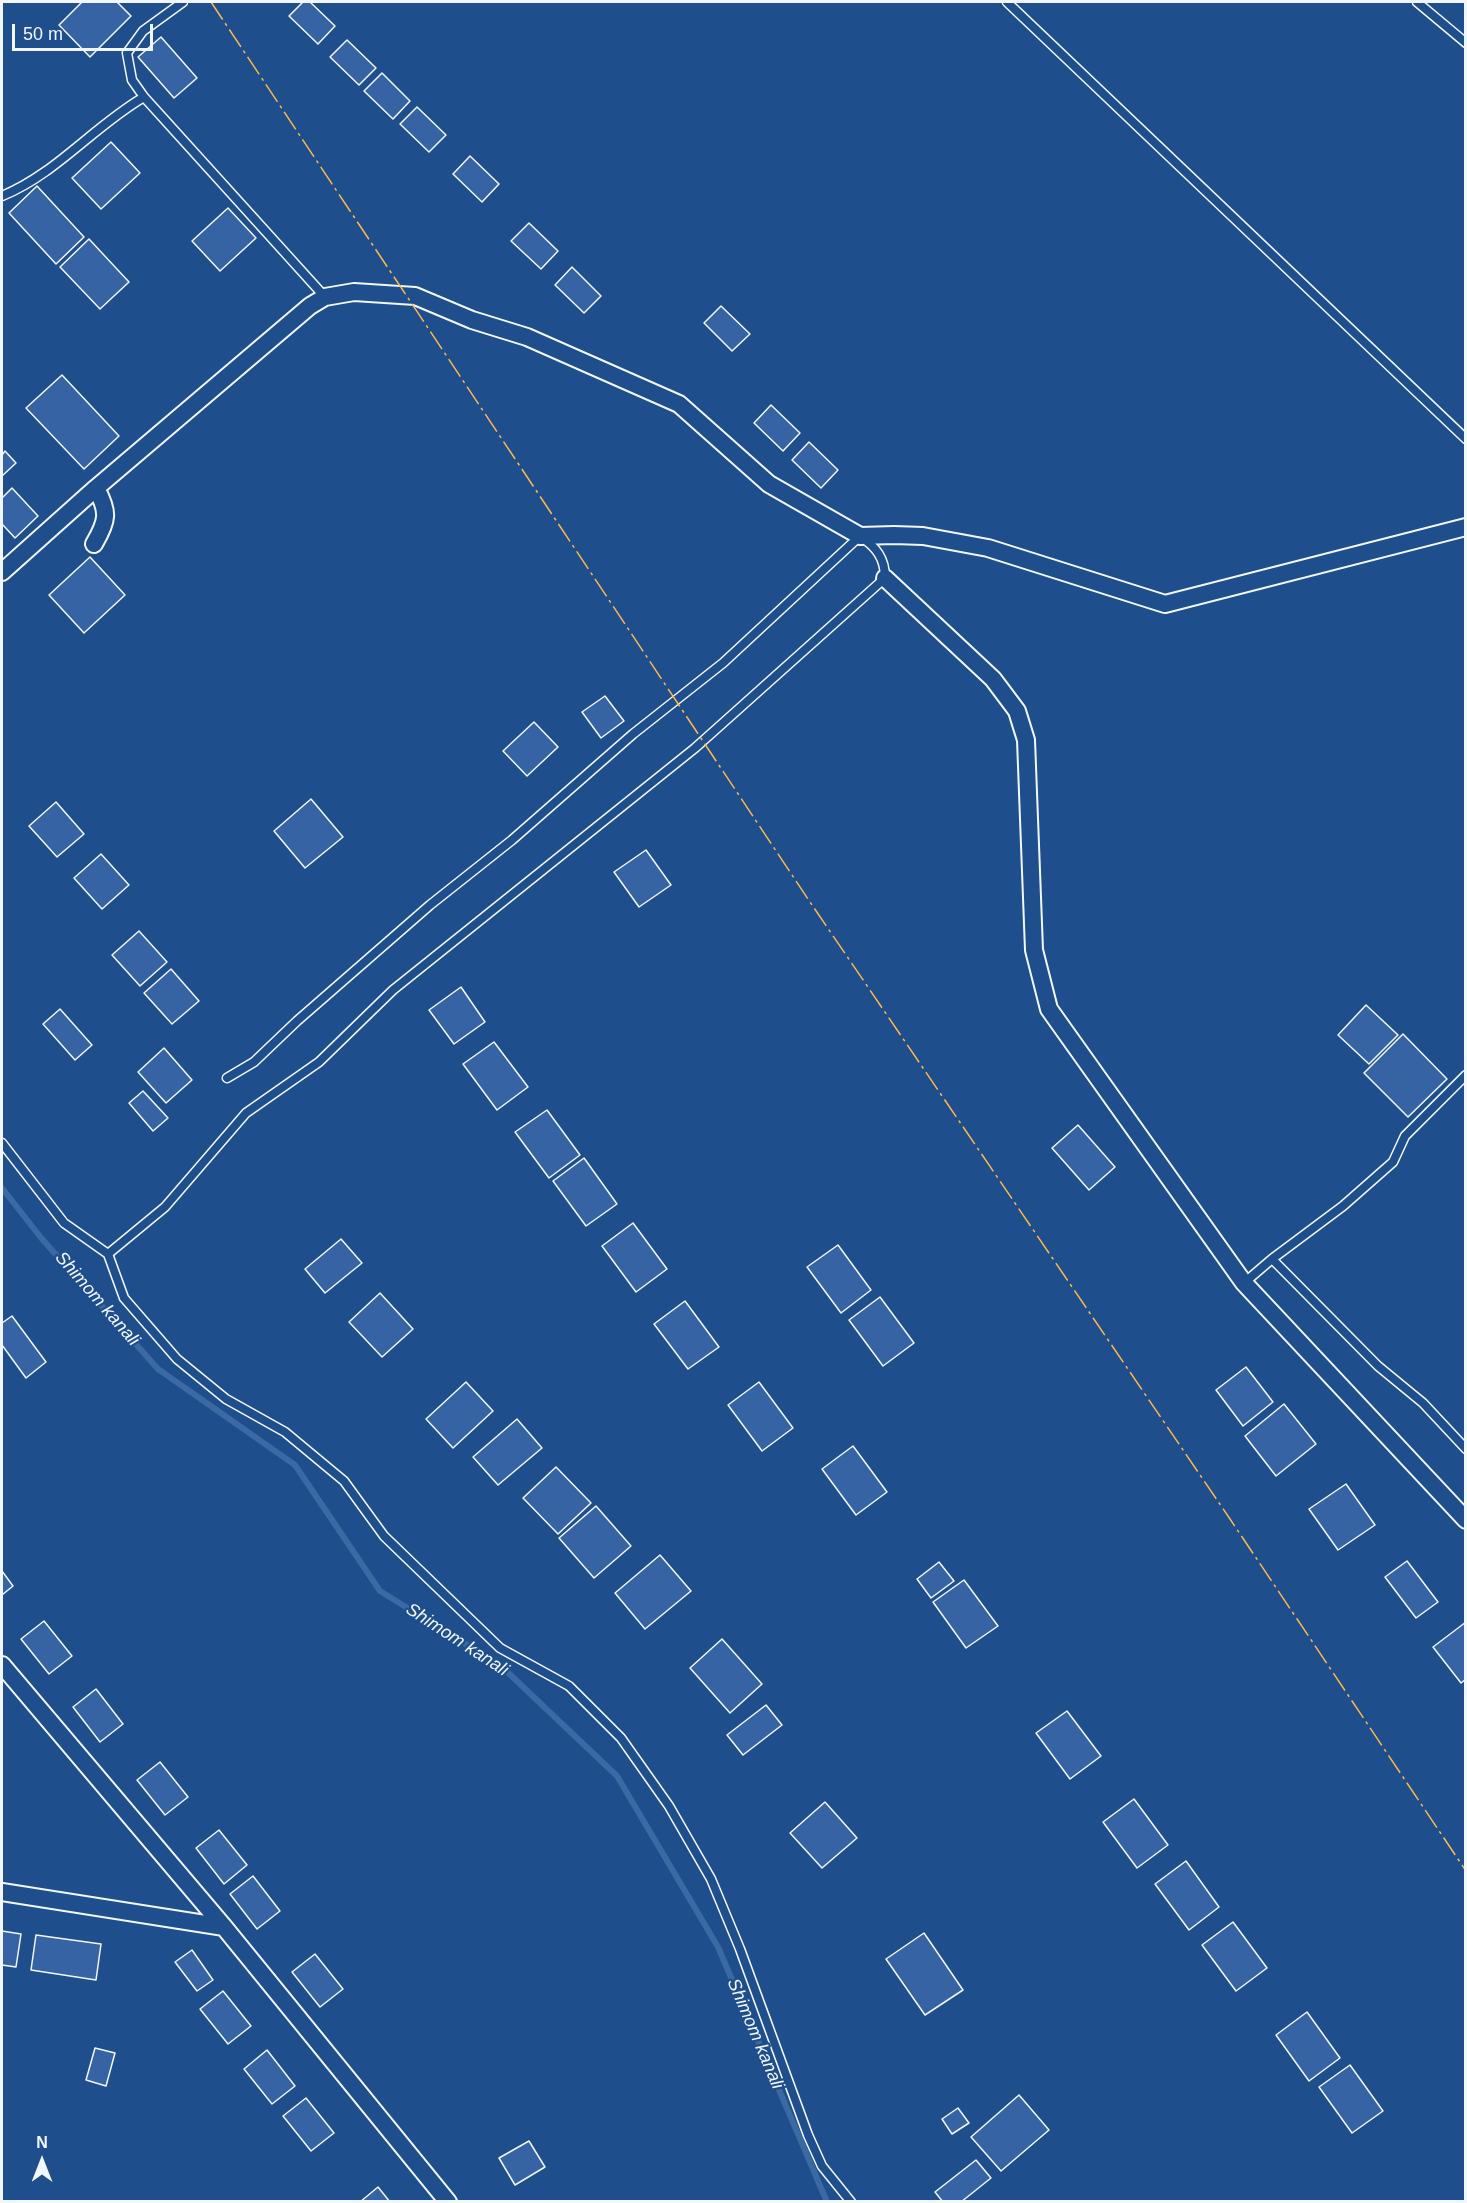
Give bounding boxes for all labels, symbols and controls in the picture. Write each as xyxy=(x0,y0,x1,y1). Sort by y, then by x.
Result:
scale bar xyxy=(15,12,156,50)
text: 50 m xyxy=(23,24,63,44)
water label: Shimom kanali xyxy=(50,1247,144,1351)
water label: Shimom kanali xyxy=(402,1599,512,1681)
water label: Shimom kanali xyxy=(722,1975,788,2093)
north arrow xyxy=(12,2131,72,2191)
text: N xyxy=(36,2134,48,2151)

